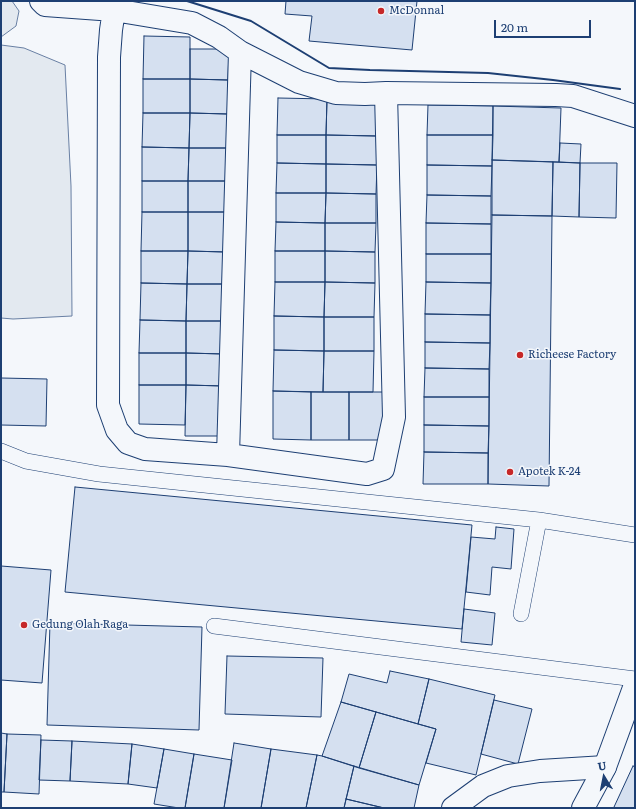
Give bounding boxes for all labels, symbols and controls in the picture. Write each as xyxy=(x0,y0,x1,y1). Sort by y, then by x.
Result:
place label: McDonnal xyxy=(389,4,444,18)
marker: McDonnal xyxy=(376,6,386,16)
scale bar xyxy=(496,12,593,38)
text: 20 m xyxy=(501,18,528,36)
place label: Richeese Factory xyxy=(528,348,616,362)
marker: Richeese Factory xyxy=(515,350,525,360)
place label: Apotek K-24 xyxy=(518,465,580,479)
marker: Apotek K-24 xyxy=(505,467,515,477)
place label: Gedung Olah Raga xyxy=(32,618,128,632)
marker: Gedung Olah Raga xyxy=(19,620,29,630)
north arrow xyxy=(584,757,624,797)
text: U xyxy=(596,757,608,774)

